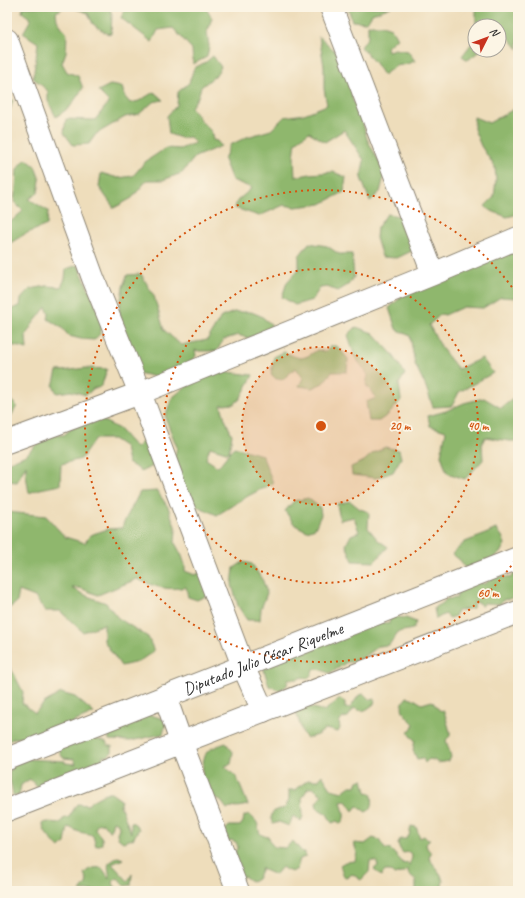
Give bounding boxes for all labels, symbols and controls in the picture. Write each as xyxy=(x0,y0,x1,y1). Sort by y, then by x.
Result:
north arrow xyxy=(467,18,507,58)
text: N xyxy=(487,24,503,40)
text: 20 m xyxy=(390,418,411,434)
text: 40 m xyxy=(468,418,489,434)
centre of rings xyxy=(314,419,328,433)
text: 60 m xyxy=(478,585,500,601)
street label: Diputado Julio César Riquelme xyxy=(180,617,347,699)

